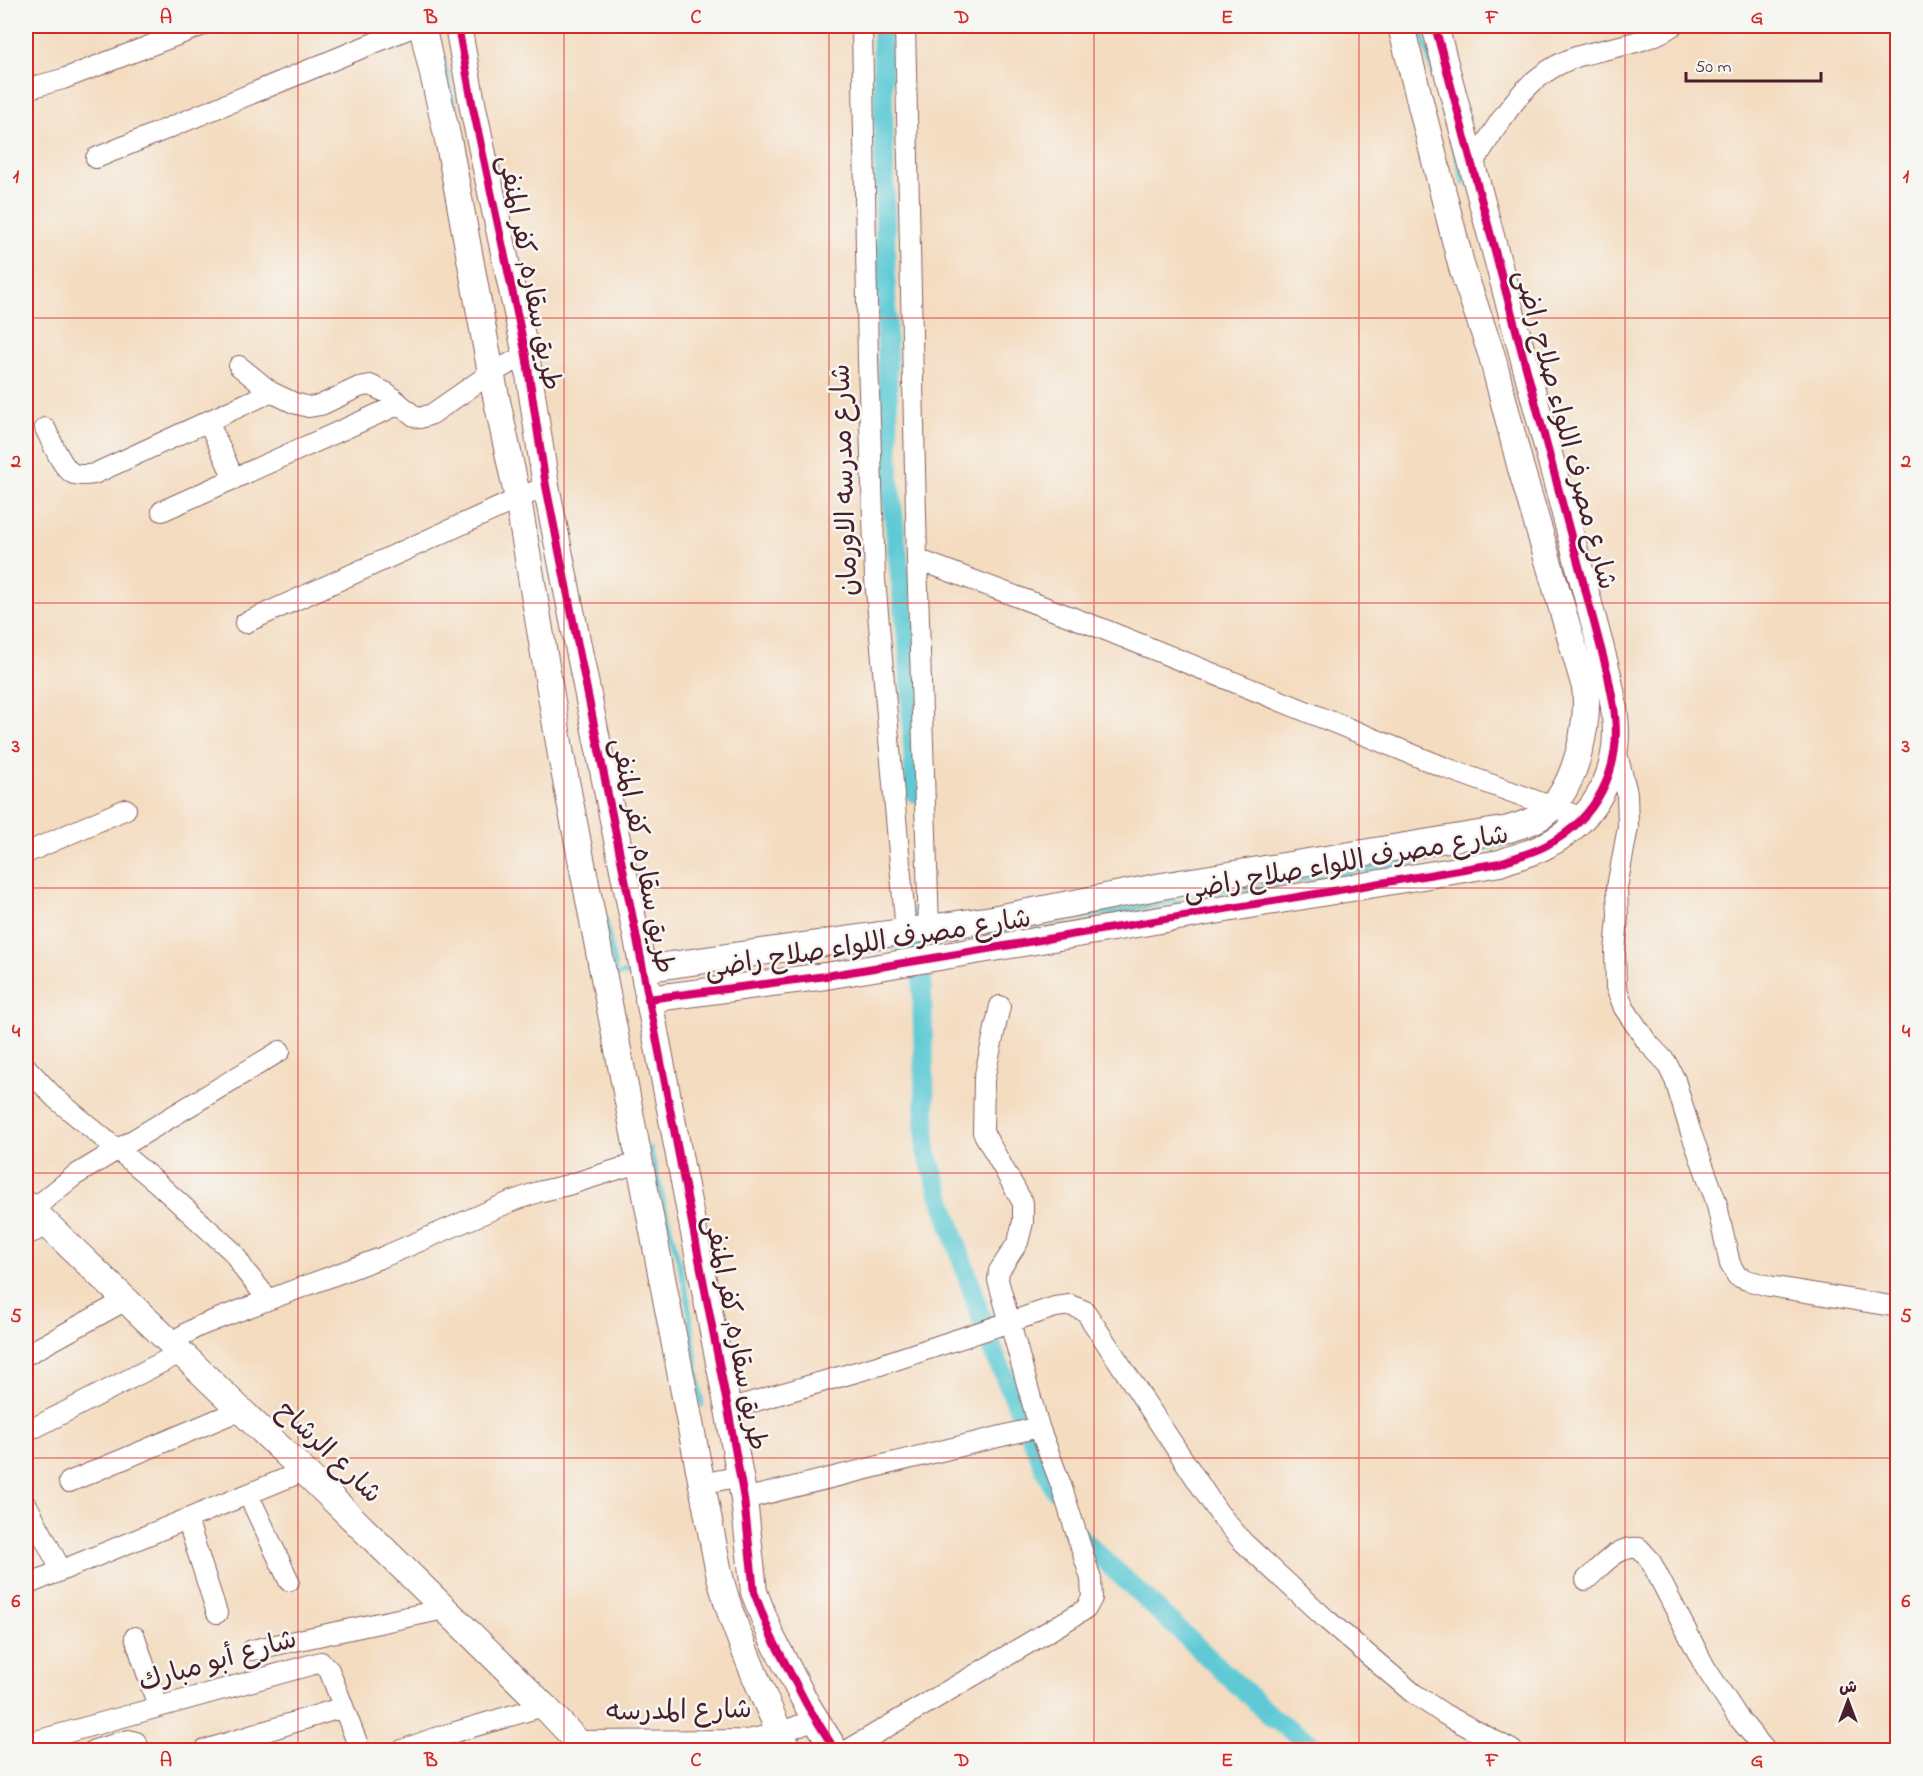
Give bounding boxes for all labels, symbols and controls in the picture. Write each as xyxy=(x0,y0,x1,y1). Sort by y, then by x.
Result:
text: A xyxy=(160,4,172,33)
text: B xyxy=(423,4,438,33)
text: C xyxy=(691,4,702,33)
text: D xyxy=(954,4,969,33)
text: E xyxy=(1221,4,1233,33)
text: F xyxy=(1485,4,1499,33)
text: G xyxy=(1751,4,1764,33)
scale bar xyxy=(1686,45,1821,83)
text: 50 m xyxy=(1695,55,1732,81)
street label: طريق سقاره, كفر المنفى xyxy=(486,152,570,394)
text: 1 xyxy=(13,163,20,192)
text: 1 xyxy=(1903,163,1910,192)
street label: شارع مصرف اللواء صلاح راضى xyxy=(1502,266,1626,594)
street label: شارع مدرسه الاورمان xyxy=(822,363,870,597)
text: 2 xyxy=(10,448,21,477)
text: 2 xyxy=(1900,448,1911,477)
text: 3 xyxy=(11,733,20,762)
text: 3 xyxy=(1901,733,1910,762)
street label: طريق سقاره, كفر المنفى xyxy=(599,735,683,977)
street label: شارع مصرف اللواء صلاح راضى xyxy=(1180,816,1512,912)
street label: شارع مصرف اللواء صلاح راضى xyxy=(702,900,1034,990)
text: 4 xyxy=(12,1018,21,1047)
text: 4 xyxy=(1902,1018,1911,1047)
street label: طريق سقاره, كفر المنفى xyxy=(692,1212,776,1454)
text: 5 xyxy=(10,1303,22,1332)
text: 5 xyxy=(1900,1303,1912,1332)
street label: شارع الرشاح xyxy=(266,1392,390,1514)
text: 6 xyxy=(12,1588,21,1617)
text: 6 xyxy=(1902,1588,1911,1617)
street label: شارع أبو مبارك xyxy=(134,1621,302,1703)
north arrow xyxy=(1818,1671,1878,1731)
text: ش xyxy=(1839,1676,1857,1700)
street label: شارع المدرسه xyxy=(606,1691,752,1733)
text: A xyxy=(160,1747,172,1776)
text: B xyxy=(423,1747,438,1776)
text: C xyxy=(691,1747,702,1776)
text: D xyxy=(954,1747,969,1776)
text: E xyxy=(1221,1747,1233,1776)
text: F xyxy=(1485,1747,1499,1776)
text: G xyxy=(1751,1747,1764,1776)

